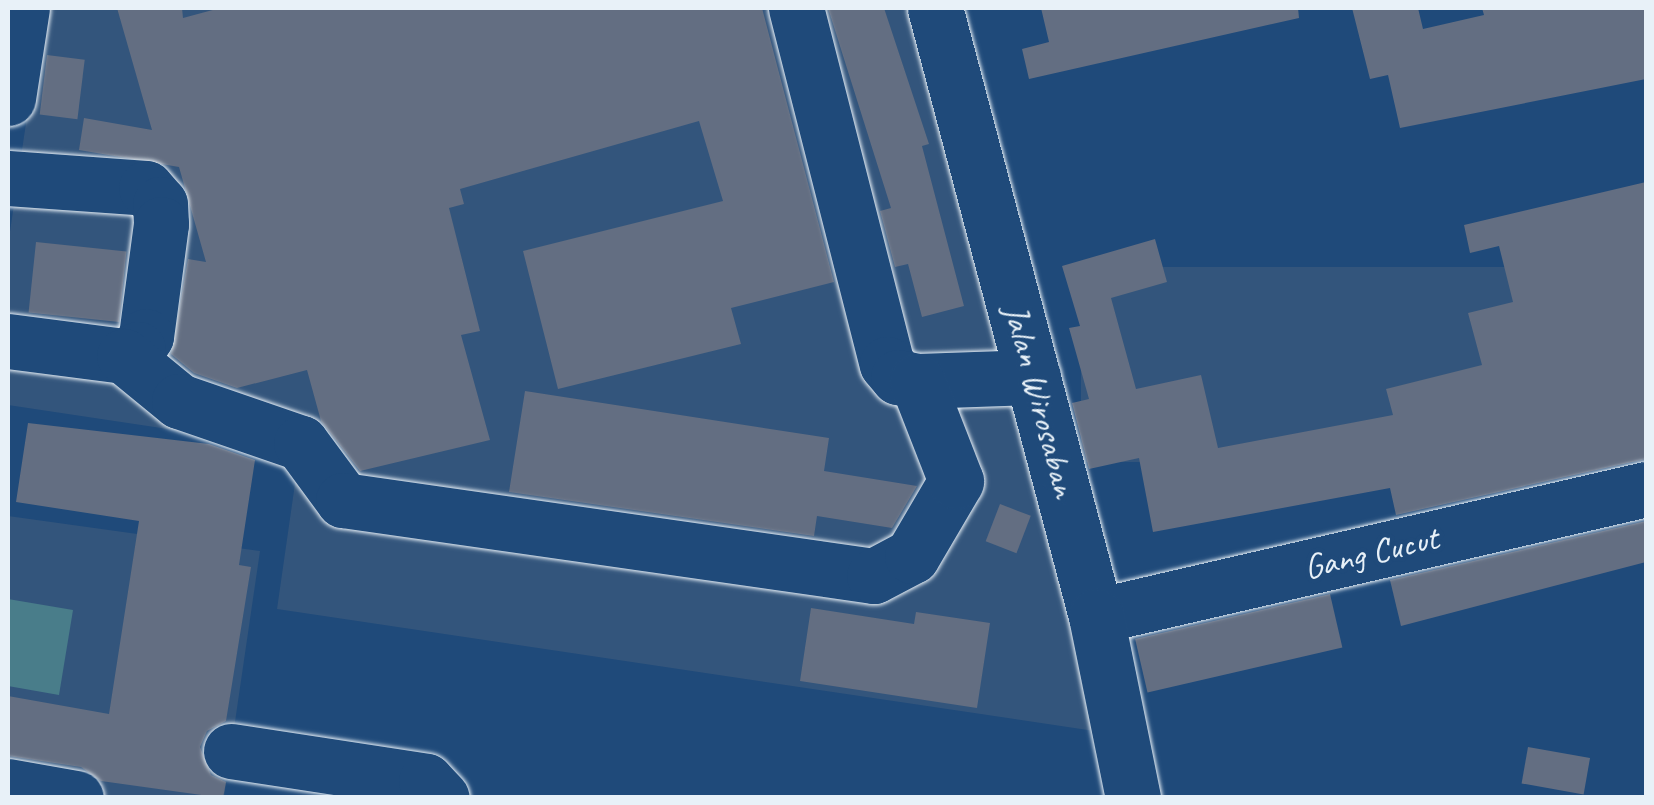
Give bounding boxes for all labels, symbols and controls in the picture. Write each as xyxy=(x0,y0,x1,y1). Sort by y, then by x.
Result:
street label: Jalan Wirosaban xyxy=(994,299,1086,503)
street label: Gang Cucut xyxy=(1300,517,1442,589)

